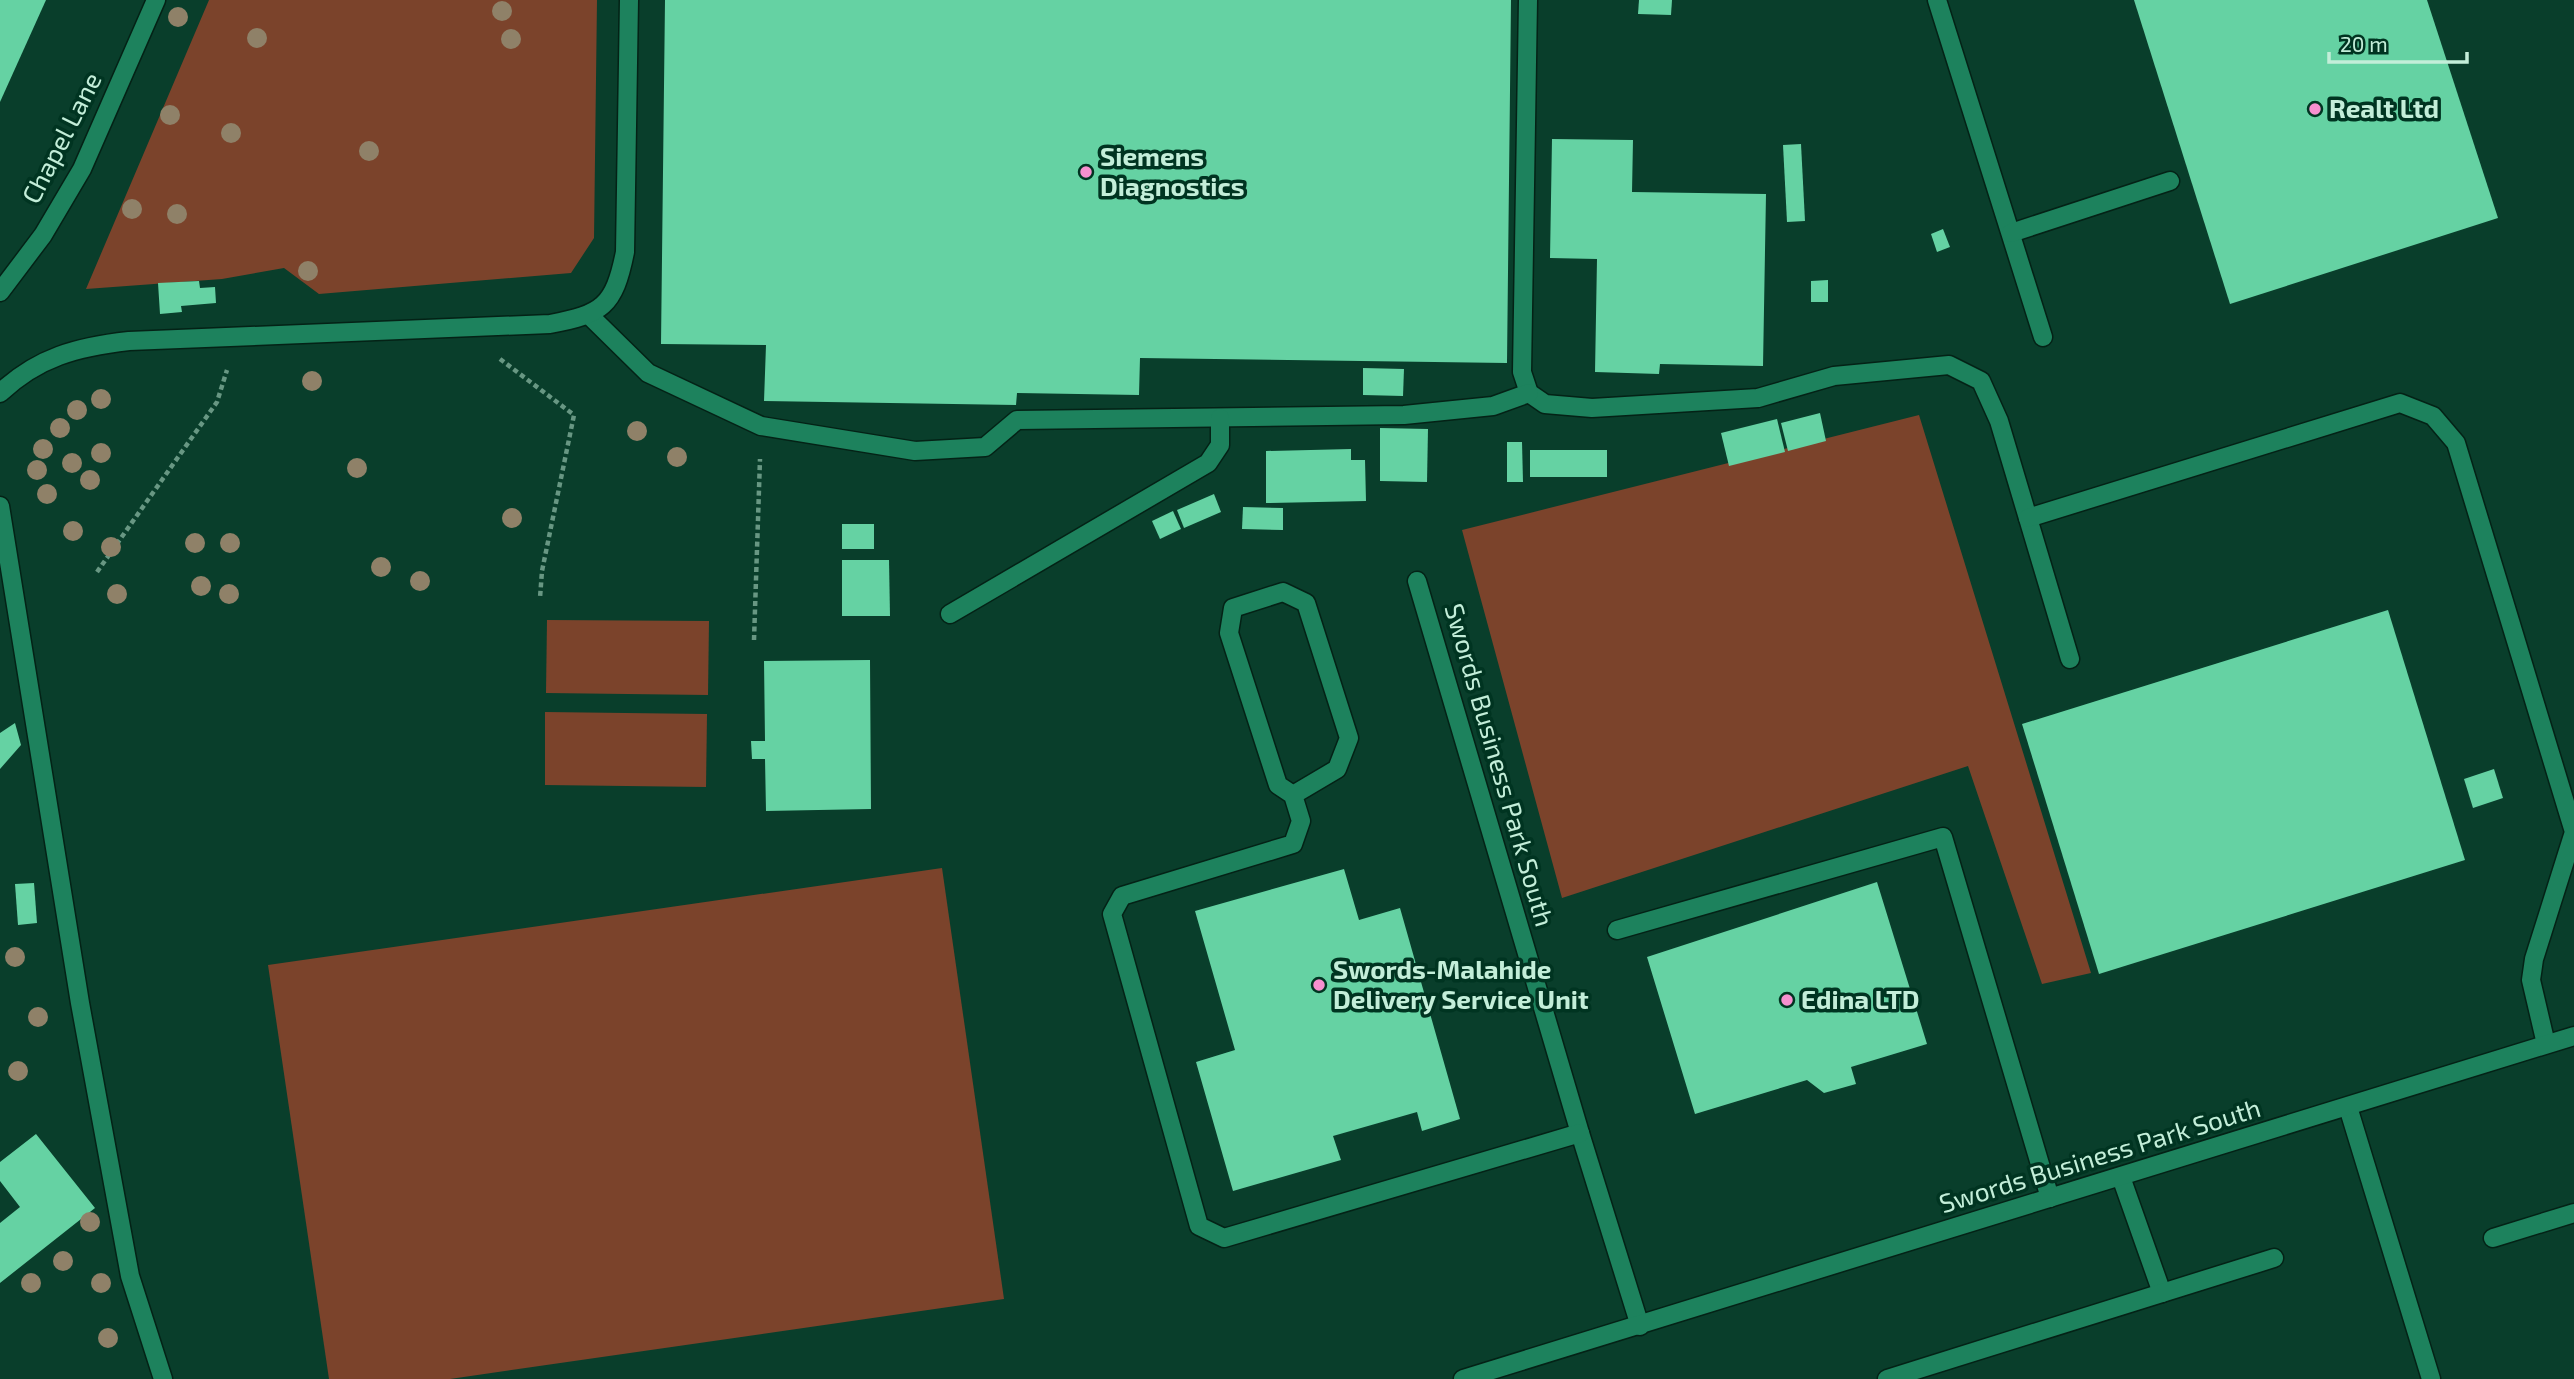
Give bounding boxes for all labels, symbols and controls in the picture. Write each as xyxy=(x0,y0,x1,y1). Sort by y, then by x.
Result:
scale bar xyxy=(2329,21,2467,65)
text: 20 m xyxy=(2340,31,2388,56)
street label: Chapel Lane xyxy=(14,67,107,208)
place label: Realt Ltd xyxy=(2329,92,2439,123)
marker: Realt Ltd xyxy=(2307,101,2323,117)
place label: Siemens Diagnostics xyxy=(1100,140,1245,201)
marker: Siemens Diagnostics xyxy=(1078,164,1094,180)
street label: Swords Business Park South xyxy=(1439,600,1561,930)
place label: Swords-Malahide Delivery Service Unit xyxy=(1333,953,1589,1015)
marker: Swords-Malahide Delivery Service Unit xyxy=(1311,977,1327,993)
place label: Edina LTD xyxy=(1801,983,1920,1014)
marker: Edina LTD xyxy=(1779,992,1795,1008)
street label: Swords Business Park South xyxy=(1935,1091,2264,1218)

